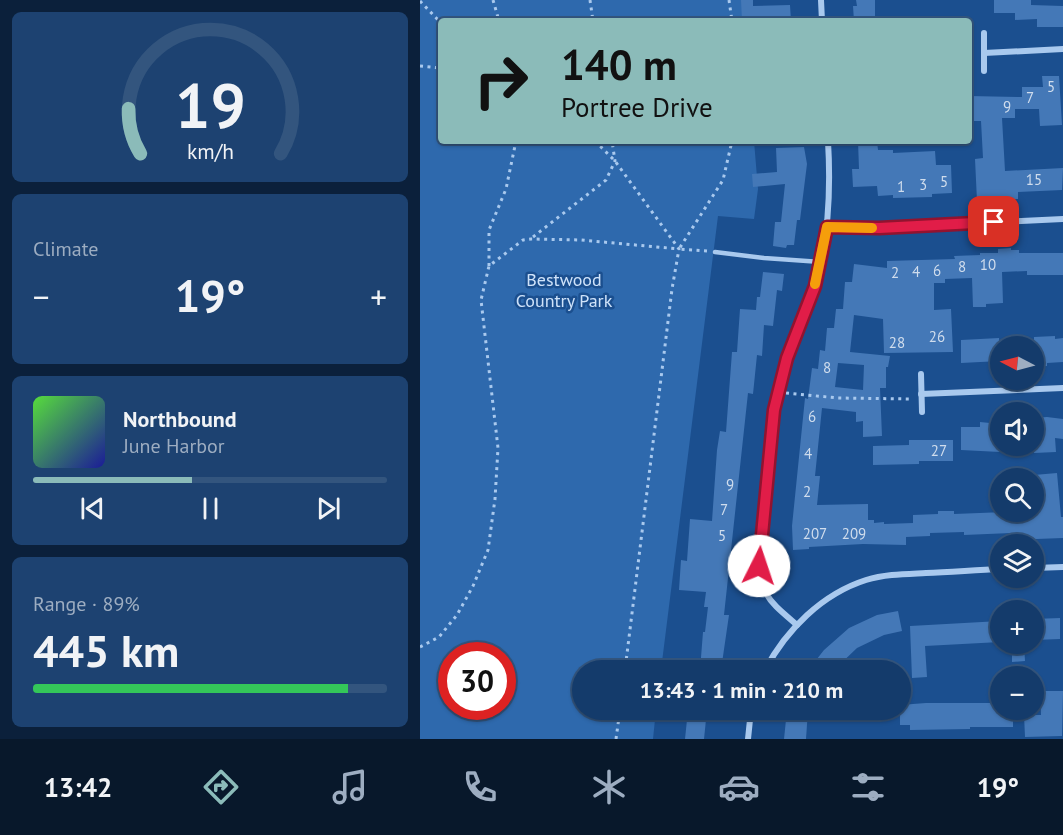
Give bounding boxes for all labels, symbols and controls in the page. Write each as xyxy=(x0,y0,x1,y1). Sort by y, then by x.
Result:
text: 140 m xyxy=(561,37,677,92)
icon: right xyxy=(462,42,540,120)
text: 19 xyxy=(175,64,245,145)
house number: 5 xyxy=(1047,77,1055,96)
house number: 7 xyxy=(1026,88,1034,107)
text: Portree Drive xyxy=(561,90,713,124)
house number: 9 xyxy=(1003,97,1011,116)
text: km/h xyxy=(186,137,233,165)
house number: 15 xyxy=(1026,170,1042,189)
house number: 5 xyxy=(940,172,948,191)
house number: 3 xyxy=(919,175,927,194)
house number: 1 xyxy=(897,177,905,196)
pin xyxy=(968,196,1019,247)
icon: arrive xyxy=(977,205,1010,238)
text: Climate xyxy=(33,236,99,262)
house number: 10 xyxy=(980,255,996,274)
house number: 8 xyxy=(958,257,966,276)
house number: 6 xyxy=(933,261,941,280)
house number: 4 xyxy=(912,262,920,281)
house number: 2 xyxy=(891,263,899,282)
text: 19° xyxy=(175,266,245,324)
park label: Bestwood Country Park xyxy=(516,268,613,312)
text: − xyxy=(33,275,50,318)
text: + xyxy=(370,275,387,318)
house number: 26 xyxy=(929,327,945,346)
house number: 28 xyxy=(889,333,905,352)
north arrow xyxy=(990,336,1044,390)
map controls xyxy=(990,336,1044,720)
house number: 8 xyxy=(823,358,831,377)
button: sound xyxy=(990,402,1044,456)
text: Northbound xyxy=(123,405,237,433)
house number: 6 xyxy=(808,407,816,426)
text: June Harbor xyxy=(123,433,225,459)
house number: 27 xyxy=(931,441,947,460)
house number: 4 xyxy=(804,444,812,463)
button: search xyxy=(990,468,1044,522)
house number: 9 xyxy=(726,475,734,494)
house number: 2 xyxy=(803,482,811,501)
icon: previous xyxy=(76,492,109,525)
icon: pause xyxy=(194,492,227,525)
icon: next xyxy=(312,492,345,525)
house number: 7 xyxy=(720,500,728,519)
house number: 207 xyxy=(803,524,827,543)
house number: 209 xyxy=(842,524,866,543)
house number: 5 xyxy=(718,526,726,545)
position arrow xyxy=(727,534,791,598)
button: layers xyxy=(990,534,1044,588)
text: Range · 89% xyxy=(33,591,140,617)
button: + xyxy=(990,600,1044,654)
text: 445 km xyxy=(33,621,179,679)
speed limit sign: 30 xyxy=(438,642,516,720)
button: − xyxy=(990,666,1044,720)
text: 13:43 · 1 min · 210 m xyxy=(640,676,843,704)
icon: directions xyxy=(200,766,242,808)
icon: music xyxy=(329,766,371,808)
icon: phone xyxy=(459,766,501,808)
icon: climate xyxy=(588,766,630,808)
icon: car xyxy=(718,766,760,808)
icon: filters xyxy=(847,766,889,808)
text: 13:42 xyxy=(44,770,112,804)
text: 19° xyxy=(977,770,1019,804)

